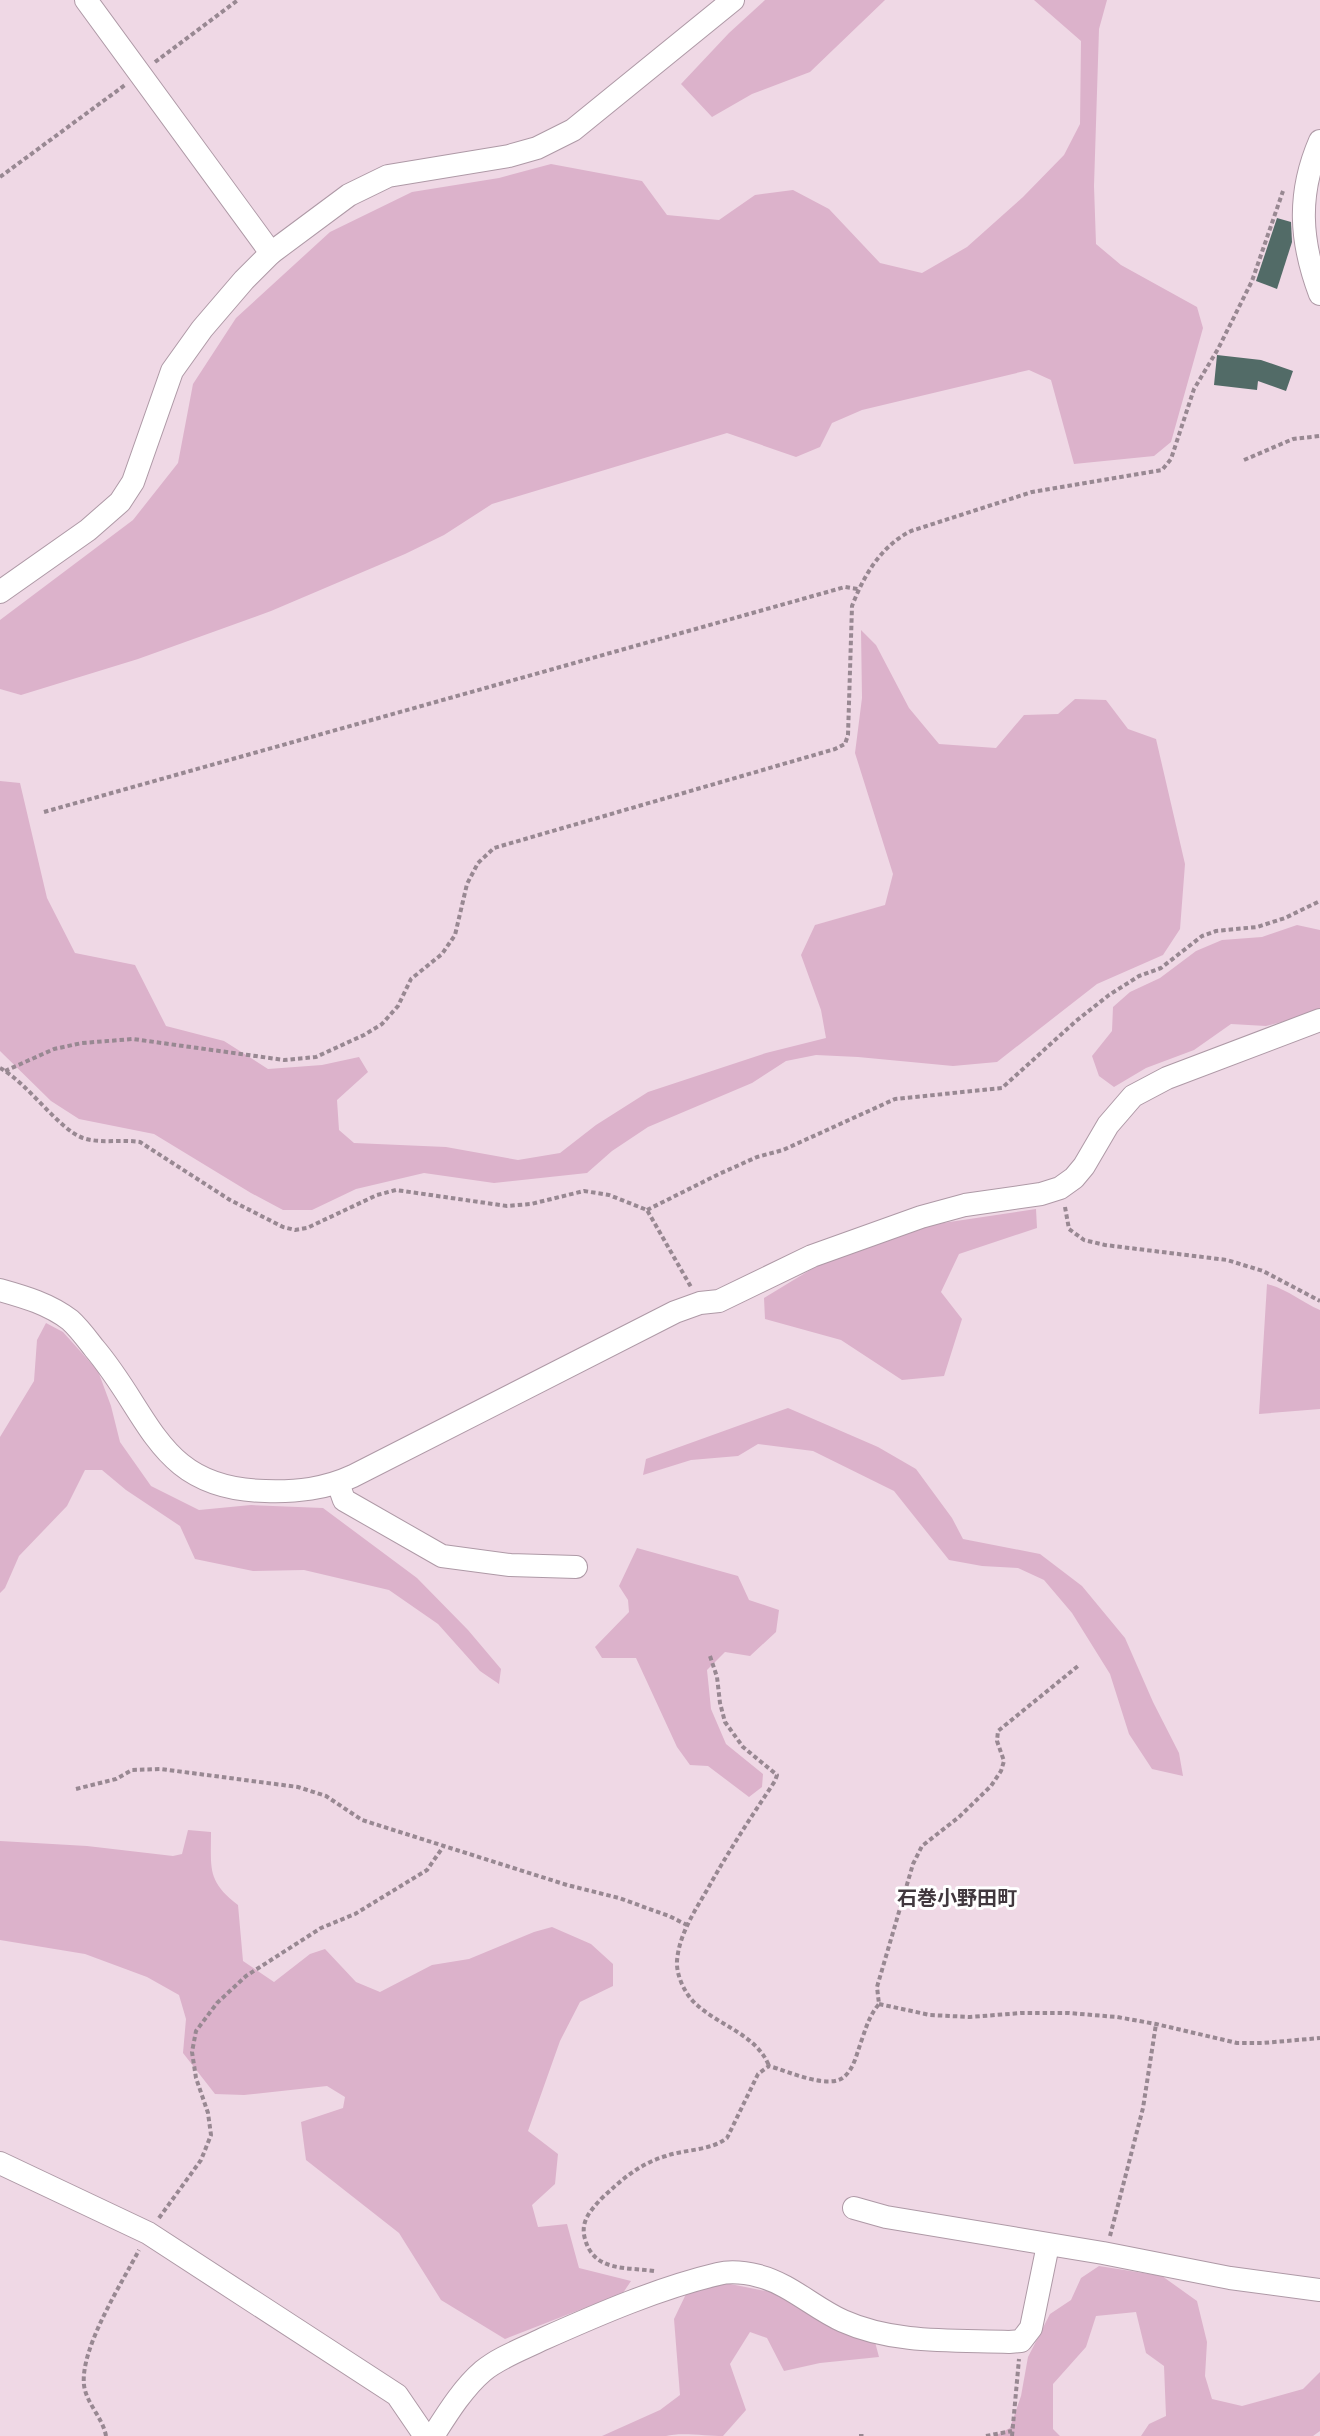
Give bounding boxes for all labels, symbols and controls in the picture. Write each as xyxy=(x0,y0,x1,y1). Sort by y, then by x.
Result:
district label: 石巻小野田町 xyxy=(897,1887,1017,1909)

